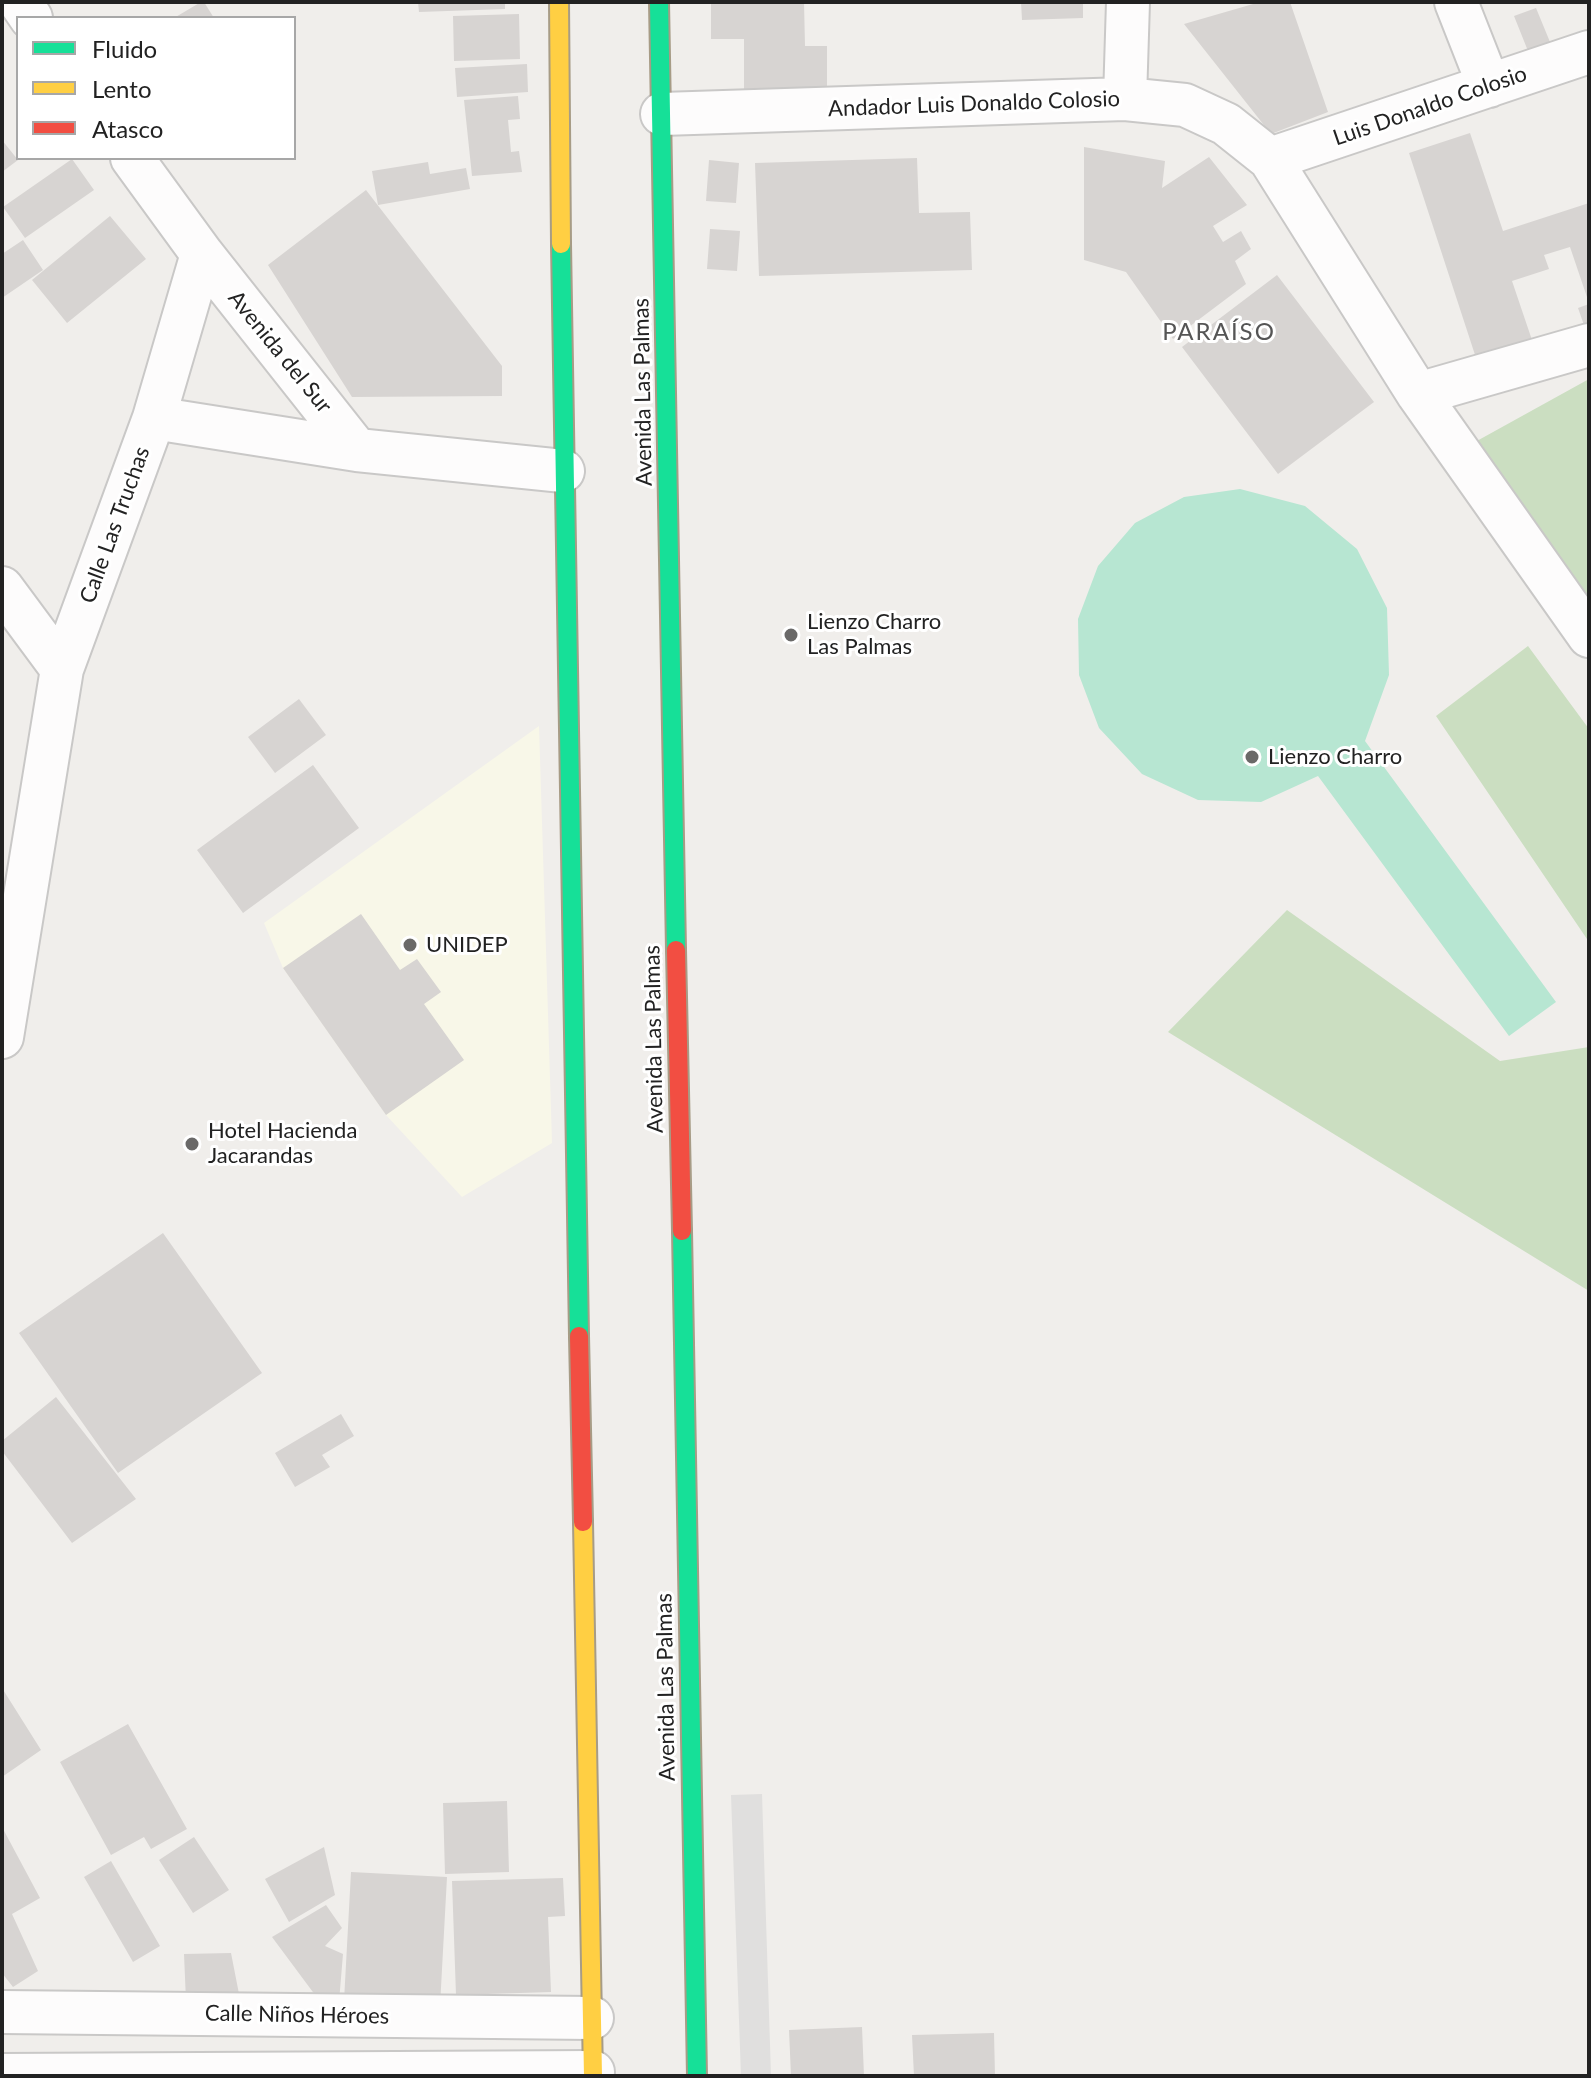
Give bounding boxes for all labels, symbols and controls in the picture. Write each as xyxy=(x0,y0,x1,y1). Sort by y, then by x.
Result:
legend xyxy=(16,16,296,160)
text: Fluido xyxy=(92,34,157,63)
street label: Luis Donaldo Colosio xyxy=(1330,60,1530,152)
text: Lento xyxy=(92,74,152,103)
street label: Andador Luis Donaldo Colosio xyxy=(828,86,1120,122)
text: Atasco xyxy=(92,114,163,143)
street label: Avenida del Sur xyxy=(223,285,337,419)
street label: Avenida Las Palmas xyxy=(628,298,658,486)
district label: PARAÍSO xyxy=(1162,318,1276,346)
street label: Calle Las Truchas xyxy=(74,443,156,607)
place label: Lienzo Charro Las Palmas xyxy=(807,609,941,660)
marker: Lienzo Charro Las Palmas xyxy=(782,626,800,644)
place label: Lienzo Charro xyxy=(1268,744,1402,770)
marker: Lienzo Charro xyxy=(1243,748,1261,766)
place label: UNIDEP xyxy=(426,932,508,958)
marker: UNIDEP xyxy=(401,936,419,954)
street label: Avenida Las Palmas xyxy=(639,945,669,1133)
place label: Hotel Hacienda Jacarandas xyxy=(208,1118,357,1170)
marker: Hotel Hacienda Jacarandas xyxy=(183,1135,201,1153)
street label: Avenida Las Palmas xyxy=(651,1593,681,1781)
street label: Calle Niños Héroes xyxy=(205,2000,389,2030)

